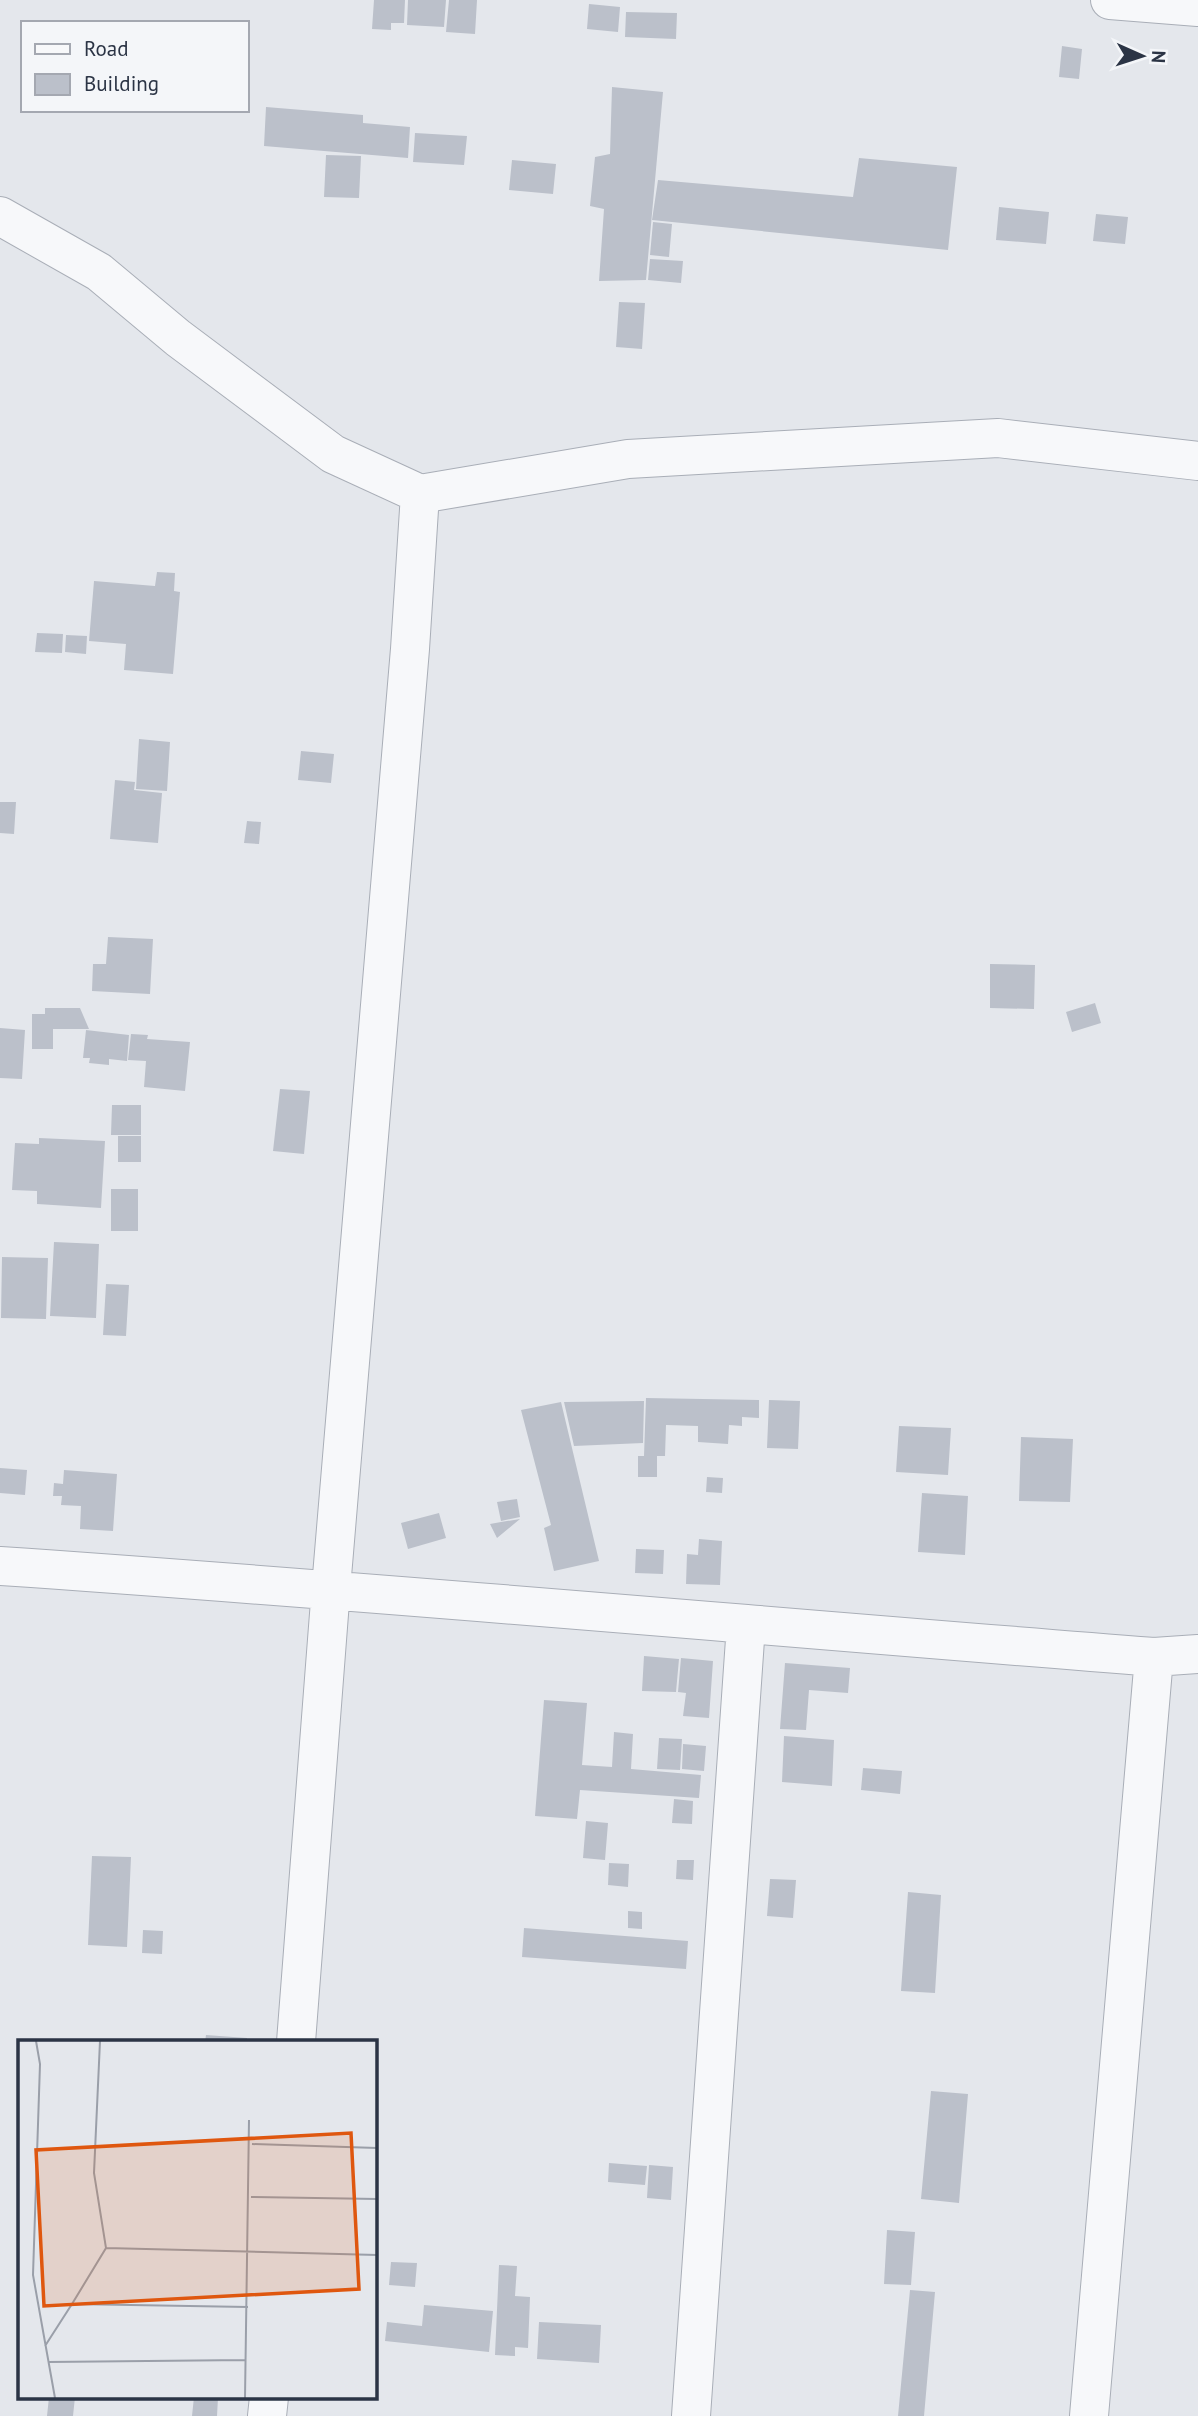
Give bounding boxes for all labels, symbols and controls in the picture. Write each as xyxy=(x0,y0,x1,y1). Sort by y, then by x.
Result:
legend xyxy=(21,21,248,112)
north arrow xyxy=(1107,21,1177,91)
text: Road xyxy=(84,35,128,62)
text: N xyxy=(1147,50,1171,64)
text: Building xyxy=(84,70,159,97)
inset map xyxy=(18,2040,376,2398)

